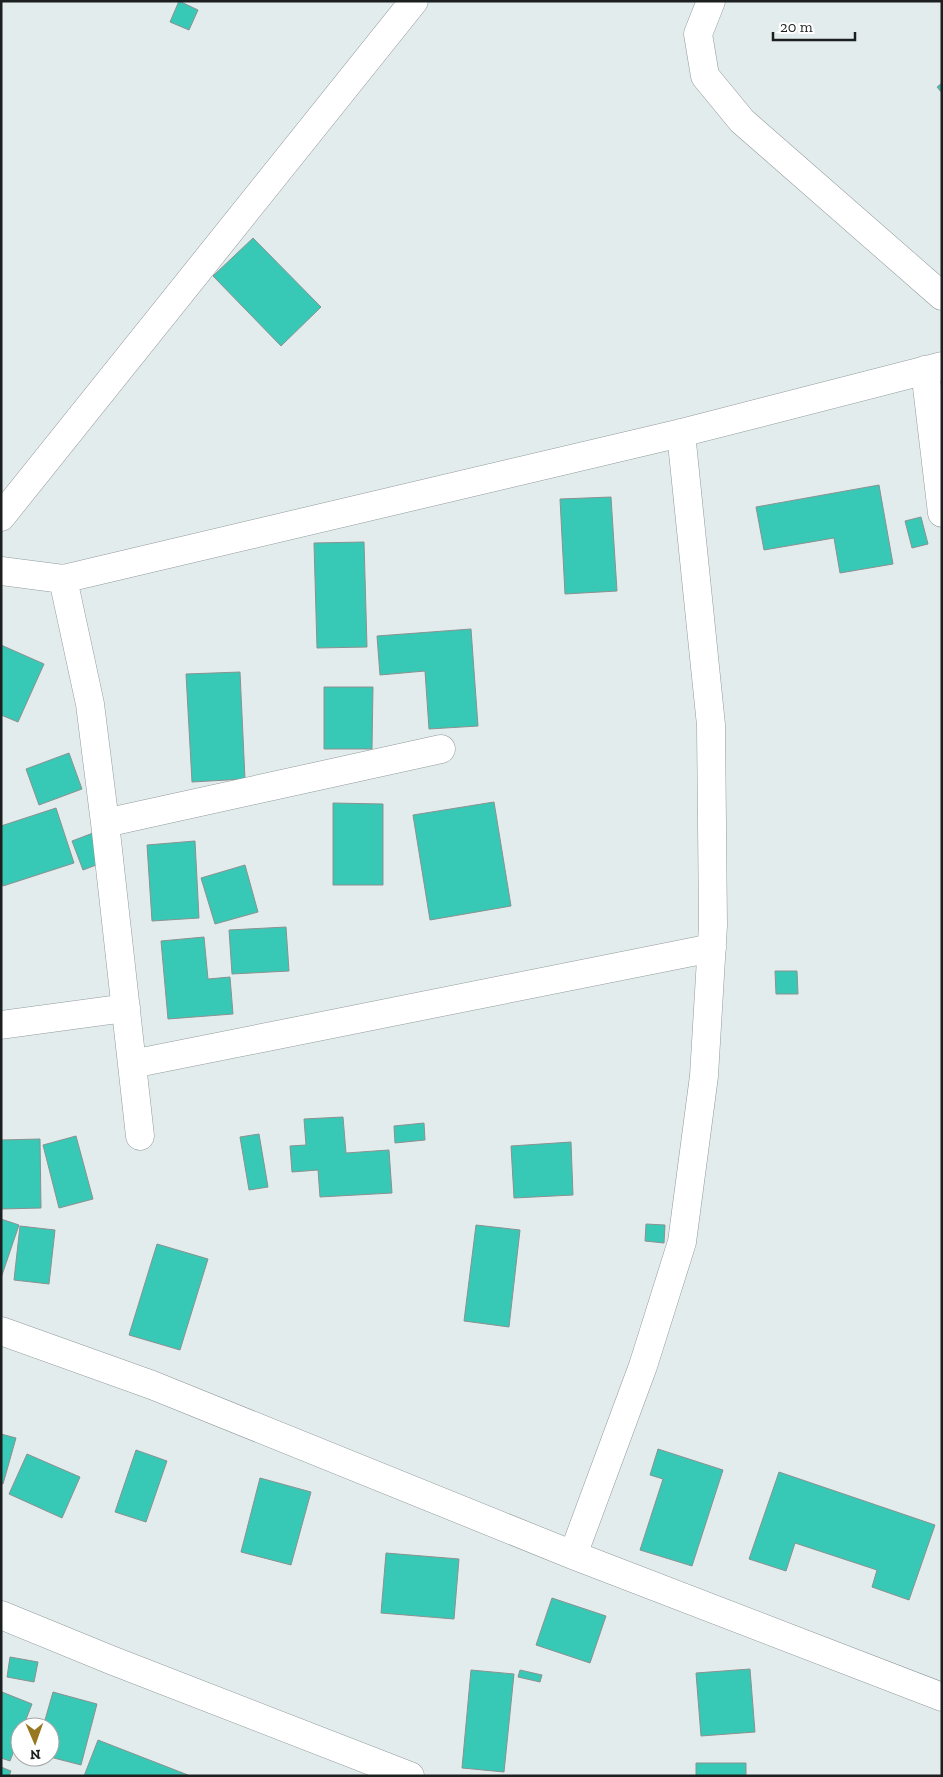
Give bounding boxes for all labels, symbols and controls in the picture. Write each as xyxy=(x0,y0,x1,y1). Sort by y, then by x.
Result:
scale bar xyxy=(773,10,856,42)
text: 20 m xyxy=(780,18,813,36)
north arrow xyxy=(10,1717,60,1767)
text: N xyxy=(29,1746,41,1763)

